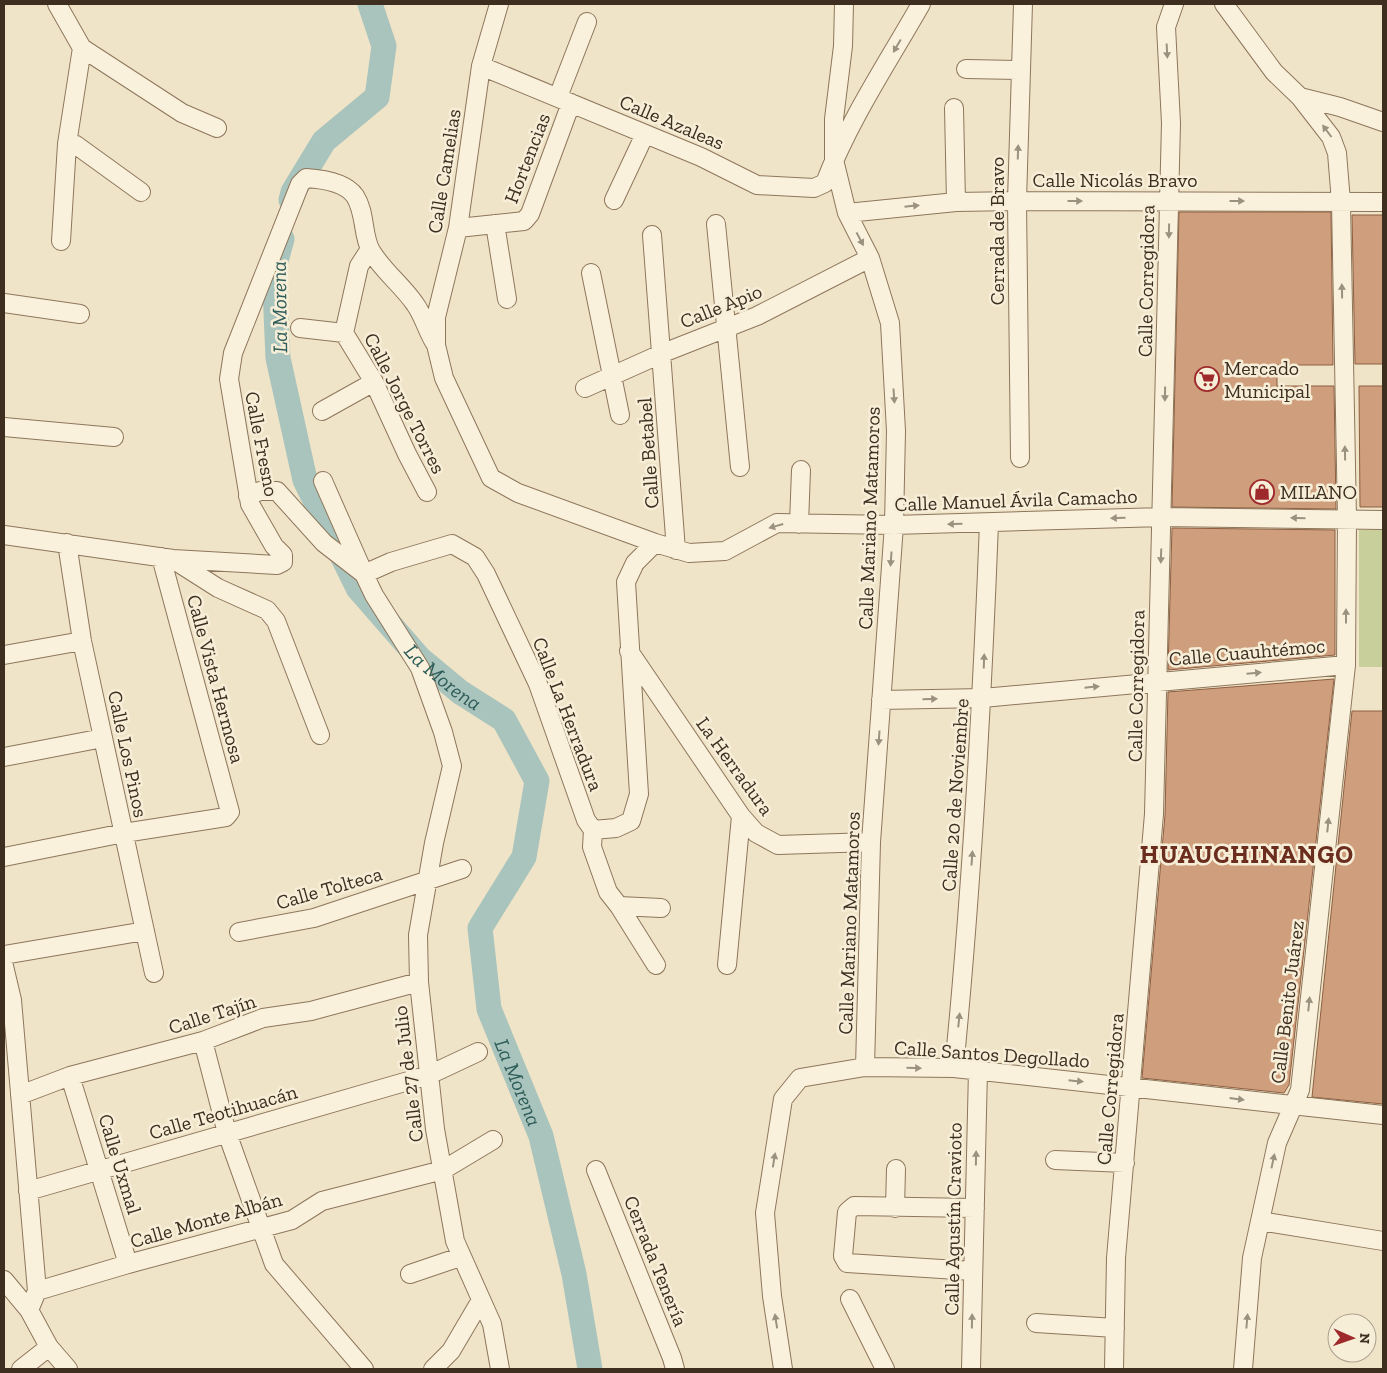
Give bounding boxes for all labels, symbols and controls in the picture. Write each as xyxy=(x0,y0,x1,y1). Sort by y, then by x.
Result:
one-way arrow xyxy=(893,39,901,53)
one-way arrow xyxy=(1164,43,1172,59)
street label: Calle Azaleas xyxy=(616,89,728,155)
street label: Calle Camelias xyxy=(422,107,466,235)
street label: Hortencias xyxy=(499,109,555,207)
one-way arrow xyxy=(1321,125,1332,138)
one-way arrow xyxy=(1015,144,1023,160)
street label: Cerrada de Bravo xyxy=(985,157,1009,305)
street label: Calle Nicolás Bravo xyxy=(1033,168,1197,192)
one-way arrow xyxy=(1067,197,1083,205)
one-way arrow xyxy=(1230,197,1246,205)
one-way arrow xyxy=(905,202,921,210)
street label: Calle Corregidora xyxy=(1133,204,1159,357)
one-way arrow xyxy=(1164,223,1172,239)
one-way arrow xyxy=(856,232,864,246)
water label: La Morena xyxy=(266,261,292,353)
street label: Calle Apio xyxy=(677,279,765,333)
one-way arrow xyxy=(1338,283,1346,299)
street label: Calle Jorge Torres xyxy=(359,329,451,477)
place label: Mercado Municipal xyxy=(1224,356,1310,403)
supermarket icon: Mercado Municipal xyxy=(1194,366,1220,392)
one-way arrow xyxy=(1161,386,1169,402)
street label: Calle Fresno xyxy=(240,389,284,499)
one-way arrow xyxy=(891,389,899,405)
street label: Calle Betabel xyxy=(632,397,664,509)
street label: Calle Mariano Matamoros xyxy=(853,406,885,630)
one-way arrow xyxy=(1341,445,1349,461)
shop icon: MILANO xyxy=(1249,479,1275,505)
place label: MILANO xyxy=(1280,480,1357,504)
street label: Calle Manuel Ávila Camacho xyxy=(894,484,1138,516)
one-way arrow xyxy=(1290,514,1306,522)
one-way arrow xyxy=(1110,515,1126,523)
one-way arrow xyxy=(947,520,963,528)
one-way arrow xyxy=(768,522,783,530)
one-way arrow xyxy=(1156,548,1164,564)
one-way arrow xyxy=(887,551,895,567)
street label: Calle Vista Hermosa xyxy=(182,592,250,766)
one-way arrow xyxy=(1342,608,1350,624)
street label: Calle Corregidora xyxy=(1123,609,1149,762)
street label: Calle Cuauhtémoc xyxy=(1168,633,1326,671)
street label: Calle La Herradura xyxy=(528,634,609,795)
water label: La Morena xyxy=(400,638,486,715)
one-way arrow xyxy=(980,653,988,669)
one-way arrow xyxy=(1246,668,1262,676)
one-way arrow xyxy=(1084,683,1100,691)
street label: Calle Los Pinos xyxy=(103,688,153,820)
one-way arrow xyxy=(922,695,938,703)
street label: Calle 20 de Noviembre xyxy=(936,698,974,892)
street label: La Herradura xyxy=(691,712,779,820)
one-way arrow xyxy=(874,730,882,746)
street label: Calle Mariano Matamoros xyxy=(833,811,865,1035)
one-way arrow xyxy=(1324,816,1332,832)
district label: HUAUCHINANGO xyxy=(1140,839,1354,869)
one-way arrow xyxy=(969,850,977,866)
street label: Calle Tolteca xyxy=(273,861,385,915)
street label: Calle Benito Juárez xyxy=(1265,919,1309,1085)
street label: Calle Tajín xyxy=(165,988,259,1039)
one-way arrow xyxy=(1305,995,1313,1011)
street label: Calle 27 de Julio xyxy=(388,1005,428,1143)
one-way arrow xyxy=(955,1012,963,1028)
street label: Calle Corregidora xyxy=(1091,1012,1129,1166)
water label: La Morena xyxy=(490,1035,548,1129)
street label: Calle Santos Degollado xyxy=(893,1035,1091,1073)
one-way arrow xyxy=(906,1064,922,1072)
one-way arrow xyxy=(1068,1077,1084,1085)
street label: Calle Teotihuacán xyxy=(146,1079,300,1145)
one-way arrow xyxy=(1229,1095,1245,1103)
street label: Calle Uxmal xyxy=(93,1111,147,1217)
street label: Calle Agustín Cravioto xyxy=(939,1122,967,1316)
one-way arrow xyxy=(972,1150,980,1166)
one-way arrow xyxy=(770,1151,778,1167)
one-way arrow xyxy=(1270,1152,1278,1168)
street label: Calle Monte Albán xyxy=(127,1187,285,1253)
street label: Cerrada Tenería xyxy=(619,1192,693,1330)
one-way arrow xyxy=(968,1312,976,1328)
one-way arrow xyxy=(1243,1312,1251,1328)
one-way arrow xyxy=(772,1313,780,1329)
north arrow xyxy=(1327,1313,1377,1363)
text: N xyxy=(1356,1333,1373,1344)

